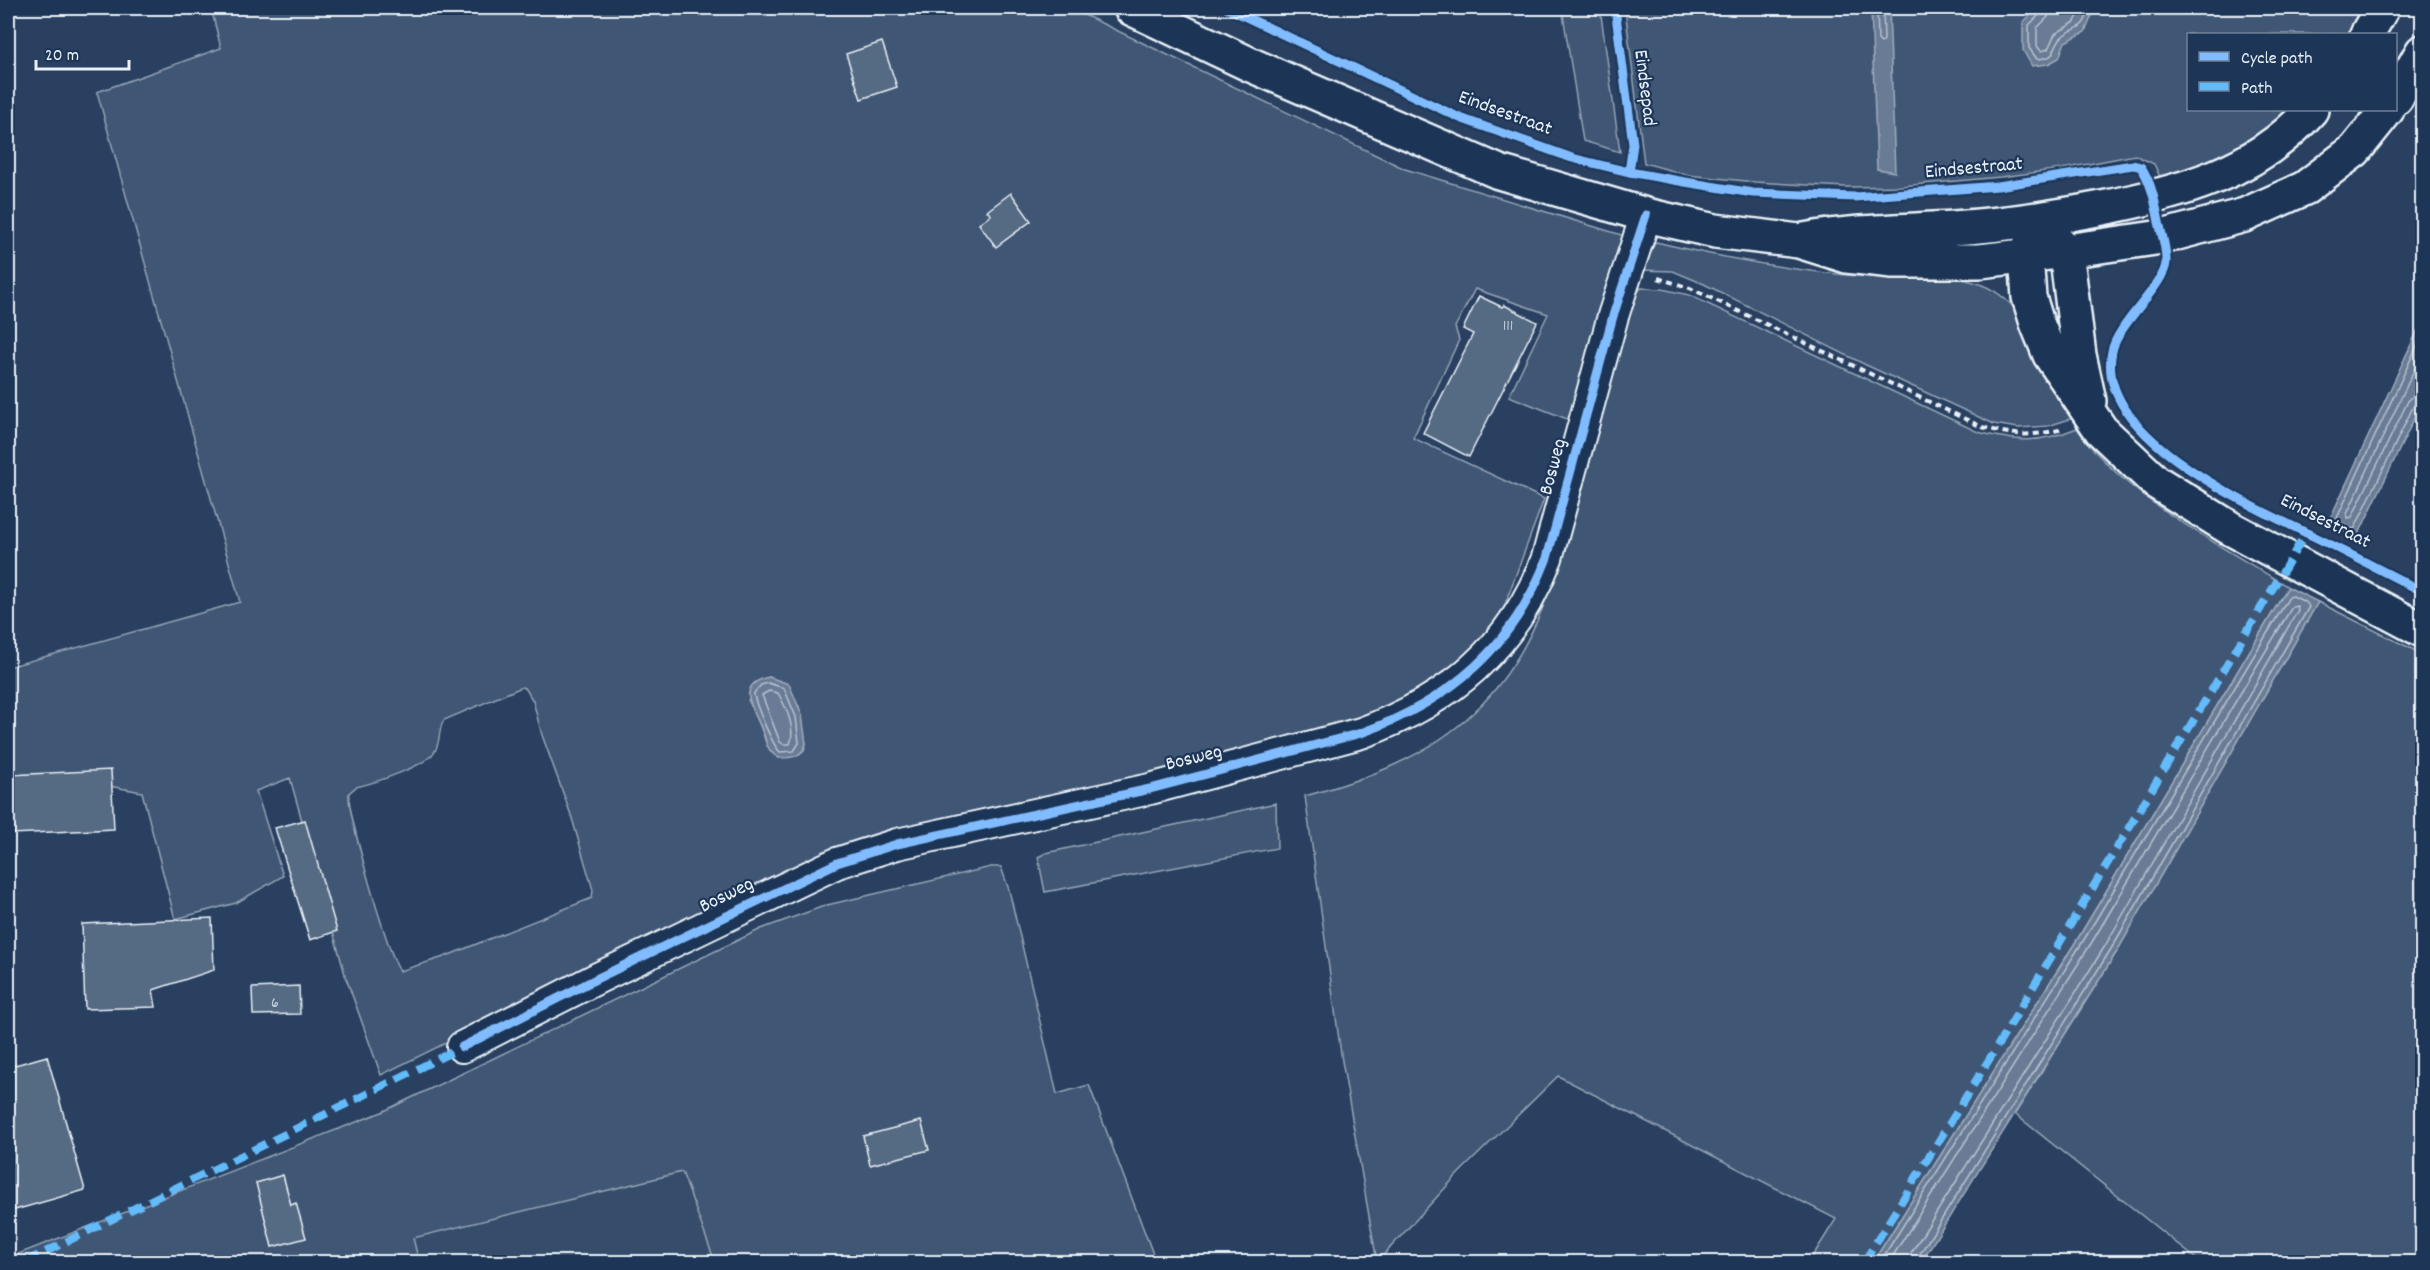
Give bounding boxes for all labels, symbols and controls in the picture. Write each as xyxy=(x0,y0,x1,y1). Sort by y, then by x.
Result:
scale bar xyxy=(36,33,129,71)
legend xyxy=(2187,33,2397,111)
text: 20 m xyxy=(45,44,79,69)
text: Cycle path xyxy=(2241,47,2312,72)
street label: Eindsepad xyxy=(1625,48,1663,128)
text: Path xyxy=(2241,77,2273,102)
street label: Eindsestraat xyxy=(1454,84,1556,144)
street label: Eindsestraat xyxy=(1924,151,2024,187)
house number: 111 xyxy=(1503,315,1513,338)
street label: Bosweg xyxy=(1533,436,1575,498)
street label: Eindsestraat xyxy=(2275,487,2375,557)
street label: Bosweg xyxy=(1163,738,1225,780)
street label: Bosweg xyxy=(695,871,759,921)
house number: 6 xyxy=(271,992,279,1015)

